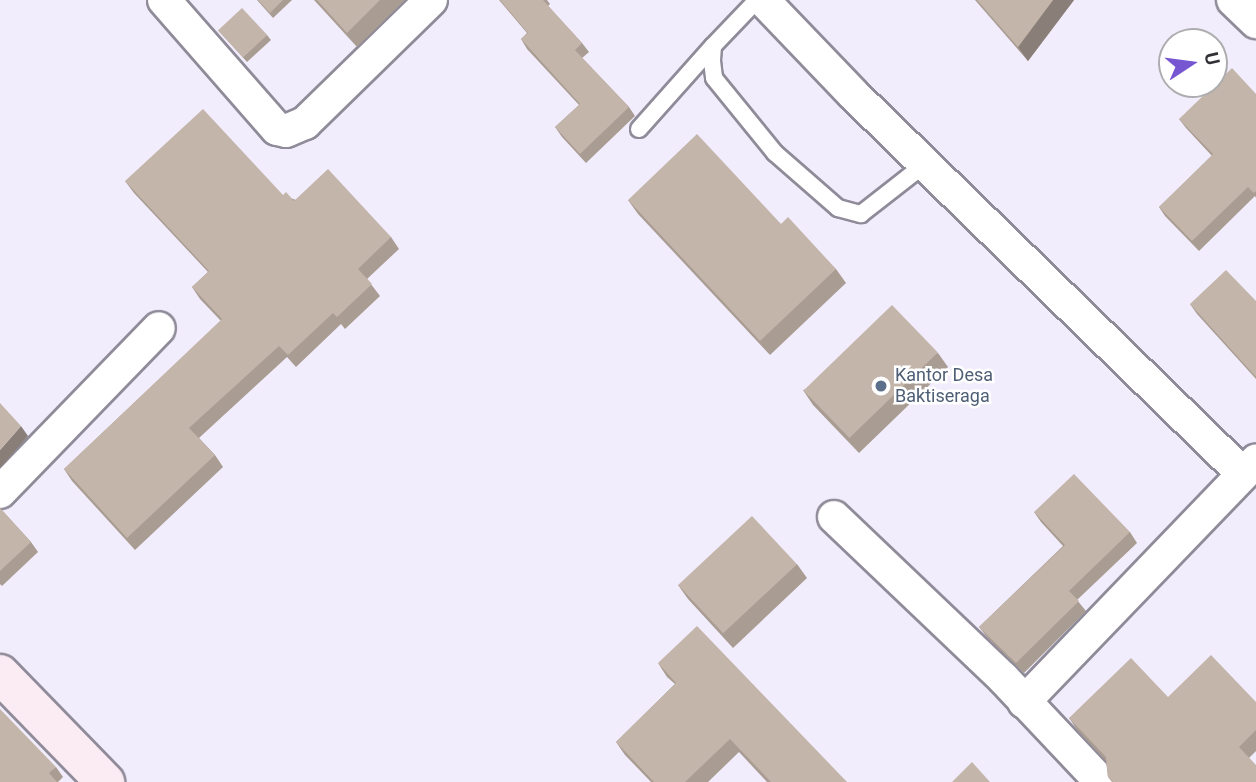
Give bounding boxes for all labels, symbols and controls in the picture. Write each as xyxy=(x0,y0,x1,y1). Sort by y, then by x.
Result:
north arrow xyxy=(1158,28,1228,98)
text: U xyxy=(1199,50,1225,67)
place label: Kantor Desa Baktiseraga xyxy=(895,365,993,408)
marker: Kantor Desa Baktiseraga xyxy=(873,378,889,394)

